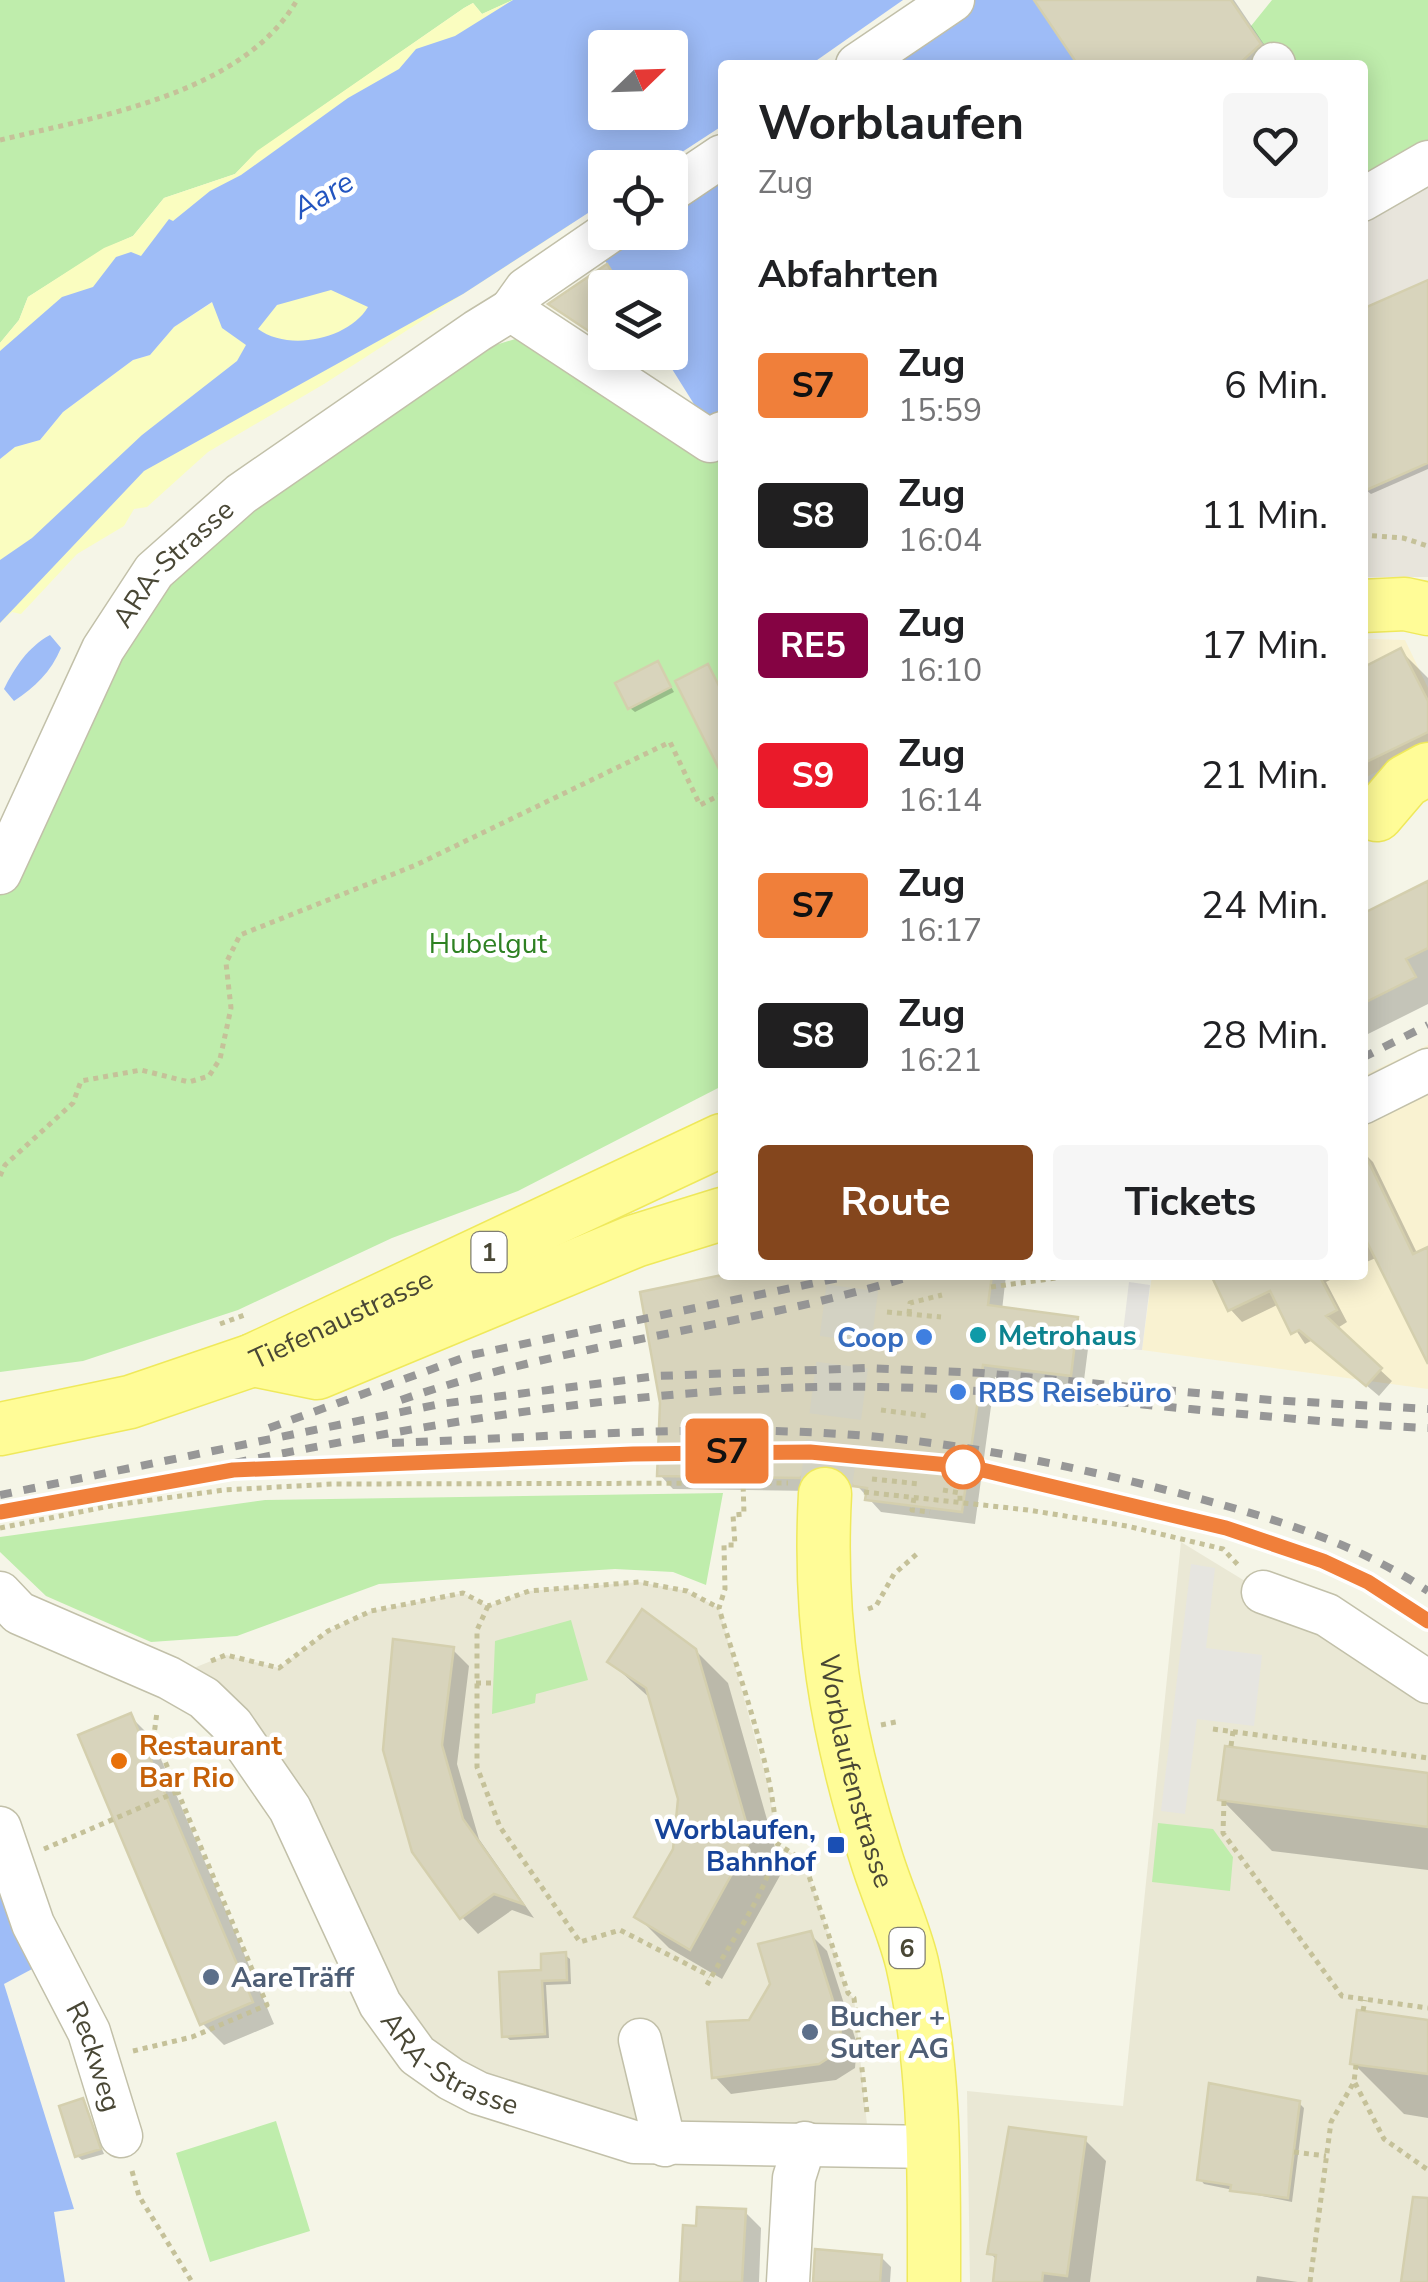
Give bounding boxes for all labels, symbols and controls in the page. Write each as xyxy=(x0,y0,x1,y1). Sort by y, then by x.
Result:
north arrow xyxy=(588,30,688,130)
map controls xyxy=(588,30,688,370)
text: Worblaufen xyxy=(758,90,1024,156)
button: heart xyxy=(1223,93,1328,198)
button: locate xyxy=(588,150,688,250)
text: Zug xyxy=(758,161,813,204)
water label: Aare xyxy=(284,162,361,230)
text: Abfahrten xyxy=(758,249,939,300)
button: layers xyxy=(588,270,688,370)
text: Zug xyxy=(898,338,966,389)
text: 6 Min. xyxy=(1224,360,1328,411)
text: S7 xyxy=(791,362,835,409)
text: 15:59 xyxy=(898,389,982,432)
text: Zug xyxy=(898,468,966,519)
text: 11 Min. xyxy=(1201,490,1328,541)
street label: ARA-Strasse xyxy=(104,491,242,635)
text: S8 xyxy=(791,492,835,539)
text: 16:04 xyxy=(898,519,982,562)
text: Zug xyxy=(898,598,966,649)
text: 17 Min. xyxy=(1201,620,1328,671)
text: RE5 xyxy=(780,622,846,669)
text: 16:10 xyxy=(898,649,982,692)
text: Zug xyxy=(898,728,966,779)
text: 21 Min. xyxy=(1201,750,1328,801)
text: S9 xyxy=(791,752,835,799)
text: 16:14 xyxy=(898,779,982,822)
text: Zug xyxy=(898,858,966,909)
text: 24 Min. xyxy=(1201,880,1328,931)
text: S7 xyxy=(791,882,835,929)
text: 16:17 xyxy=(898,909,982,952)
park label: Hubelgut xyxy=(429,925,547,963)
text: Zug xyxy=(898,988,966,1039)
text: 28 Min. xyxy=(1201,1010,1328,1061)
text: S8 xyxy=(791,1012,835,1059)
text: 16:21 xyxy=(898,1039,982,1082)
button: Route xyxy=(758,1145,1033,1260)
button: Tickets xyxy=(1053,1145,1328,1260)
road number: 1 xyxy=(472,1232,506,1272)
street label: Tiefenaustrasse xyxy=(244,1260,439,1379)
place label: Metrohaus xyxy=(998,1317,1137,1355)
place label: Coop xyxy=(837,1319,904,1357)
marker: Metrohaus xyxy=(967,1324,989,1346)
marker: Coop xyxy=(913,1326,935,1348)
place label: RBS Reisebüro xyxy=(978,1374,1172,1412)
marker: RBS Reisebüro xyxy=(947,1381,969,1403)
line badge: S7 xyxy=(682,1418,772,1484)
text: S7 xyxy=(705,1428,749,1475)
unlabelled marker xyxy=(942,1446,984,1488)
street label: Worblaufenstrasse xyxy=(810,1652,903,1893)
place label: Restaurant Bar Rio xyxy=(139,1727,282,1797)
marker: Restaurant Bar Rio xyxy=(108,1750,130,1772)
place label: Worblaufen, Bahnhof xyxy=(654,1811,817,1881)
marker: Worblaufen, Bahnhof xyxy=(825,1834,847,1856)
road number: 6 xyxy=(890,1928,924,1968)
place label: AareTräff xyxy=(231,1959,355,1997)
marker: AareTräff xyxy=(200,1966,222,1988)
street label: Reckweg xyxy=(56,1995,130,2116)
place label: Bucher + Suter AG xyxy=(830,1998,949,2068)
street label: ARA-Strasse xyxy=(371,2004,523,2125)
marker: Bucher + Suter AG xyxy=(799,2021,821,2043)

